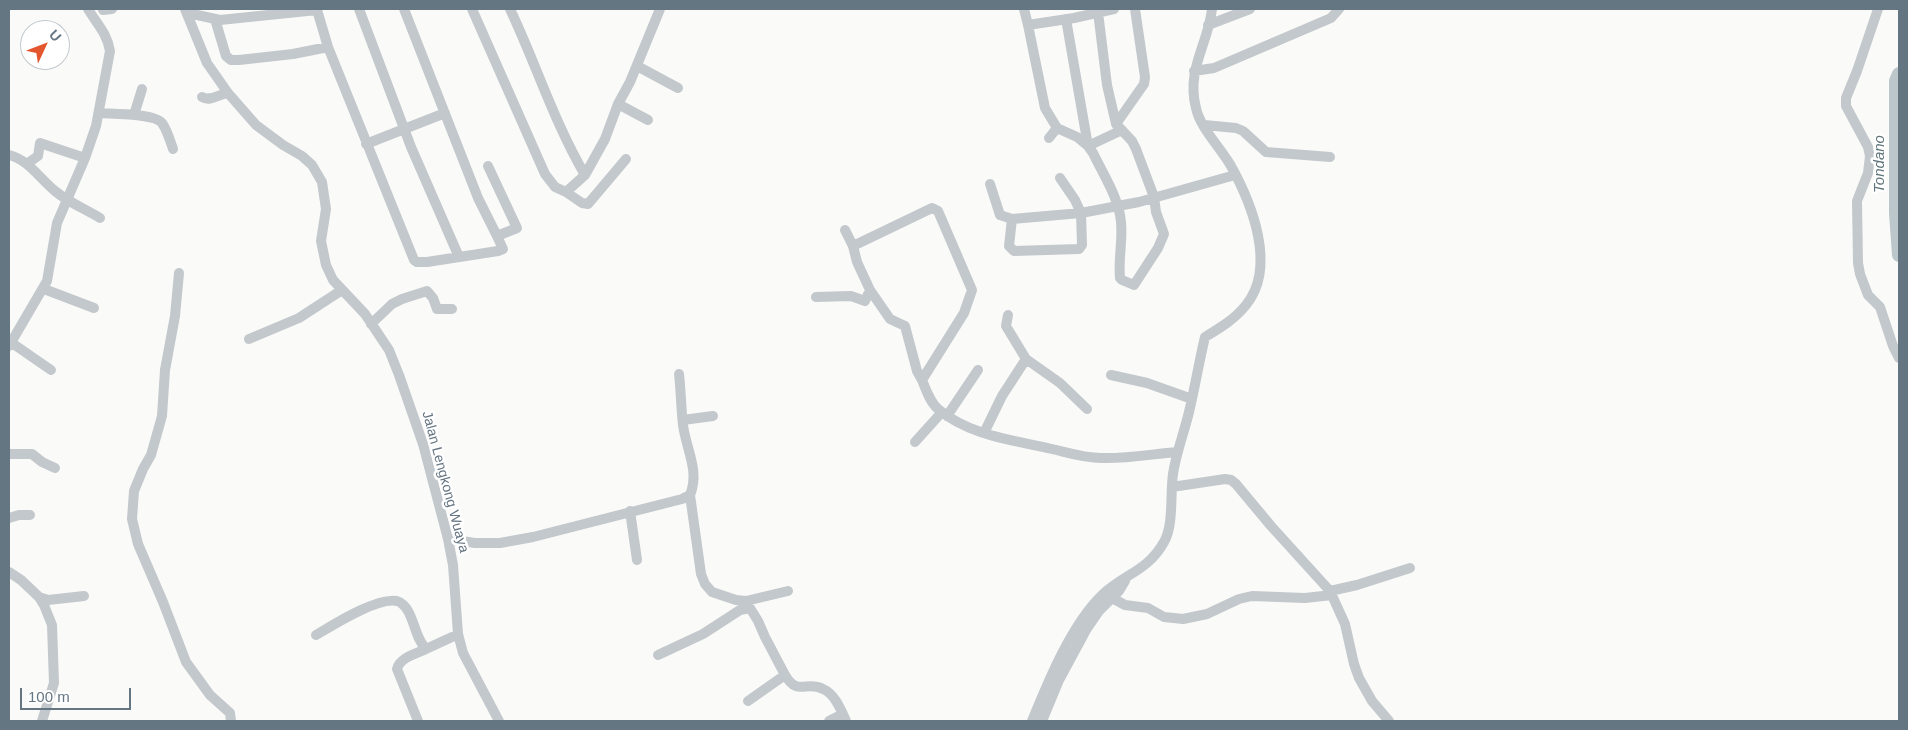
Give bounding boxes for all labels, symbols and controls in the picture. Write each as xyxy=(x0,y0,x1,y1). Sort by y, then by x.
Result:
north arrow xyxy=(20,20,70,70)
text: U xyxy=(46,26,65,45)
water label: Tondano xyxy=(1871,135,1889,193)
street label: Jalan Lengkong Wuaya xyxy=(418,409,472,555)
scale bar xyxy=(22,678,134,710)
text: 100 m xyxy=(28,688,70,705)

